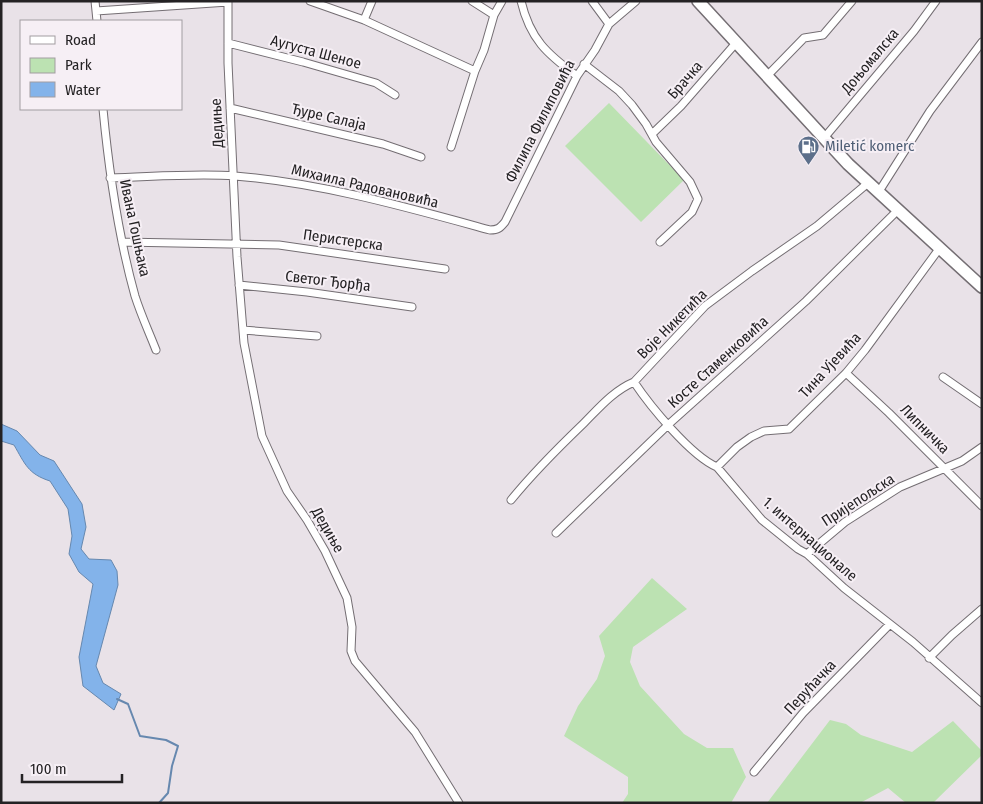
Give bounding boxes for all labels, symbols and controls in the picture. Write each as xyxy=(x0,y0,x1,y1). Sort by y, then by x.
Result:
legend xyxy=(20,20,182,110)
street label: Доњомалска xyxy=(837,25,903,98)
text: Road xyxy=(65,31,96,49)
street label: Аугуста Шеное xyxy=(269,31,363,73)
text: Park xyxy=(65,56,92,74)
street label: Филипа Филиповића xyxy=(501,57,579,185)
street label: Брачка xyxy=(664,57,706,103)
text: Water xyxy=(65,81,101,99)
street label: Дедиње xyxy=(207,98,227,149)
street label: Ђуре Салаја xyxy=(290,100,368,134)
fuel station icon: Miletić komerc xyxy=(797,134,821,165)
place label: Miletić komerc xyxy=(825,137,915,155)
street label: Михаила Радовановића xyxy=(290,160,440,212)
street label: Ивана Гошњака xyxy=(116,178,154,278)
street label: Перистерска xyxy=(302,225,384,255)
street label: Светог Ђорђа xyxy=(284,267,372,295)
street label: Воје Никетића xyxy=(633,285,711,363)
street label: Косте Стаменковића xyxy=(664,312,772,412)
street label: Тина Ујевића xyxy=(795,329,865,401)
street label: Липничка xyxy=(897,401,953,457)
street label: Пријепољска xyxy=(818,470,898,530)
street label: 1. интернационале xyxy=(759,493,861,585)
street label: Дедиње xyxy=(307,503,348,556)
street label: Перућачка xyxy=(780,656,840,718)
scale bar xyxy=(22,752,122,784)
text: 100 m xyxy=(30,760,67,778)

